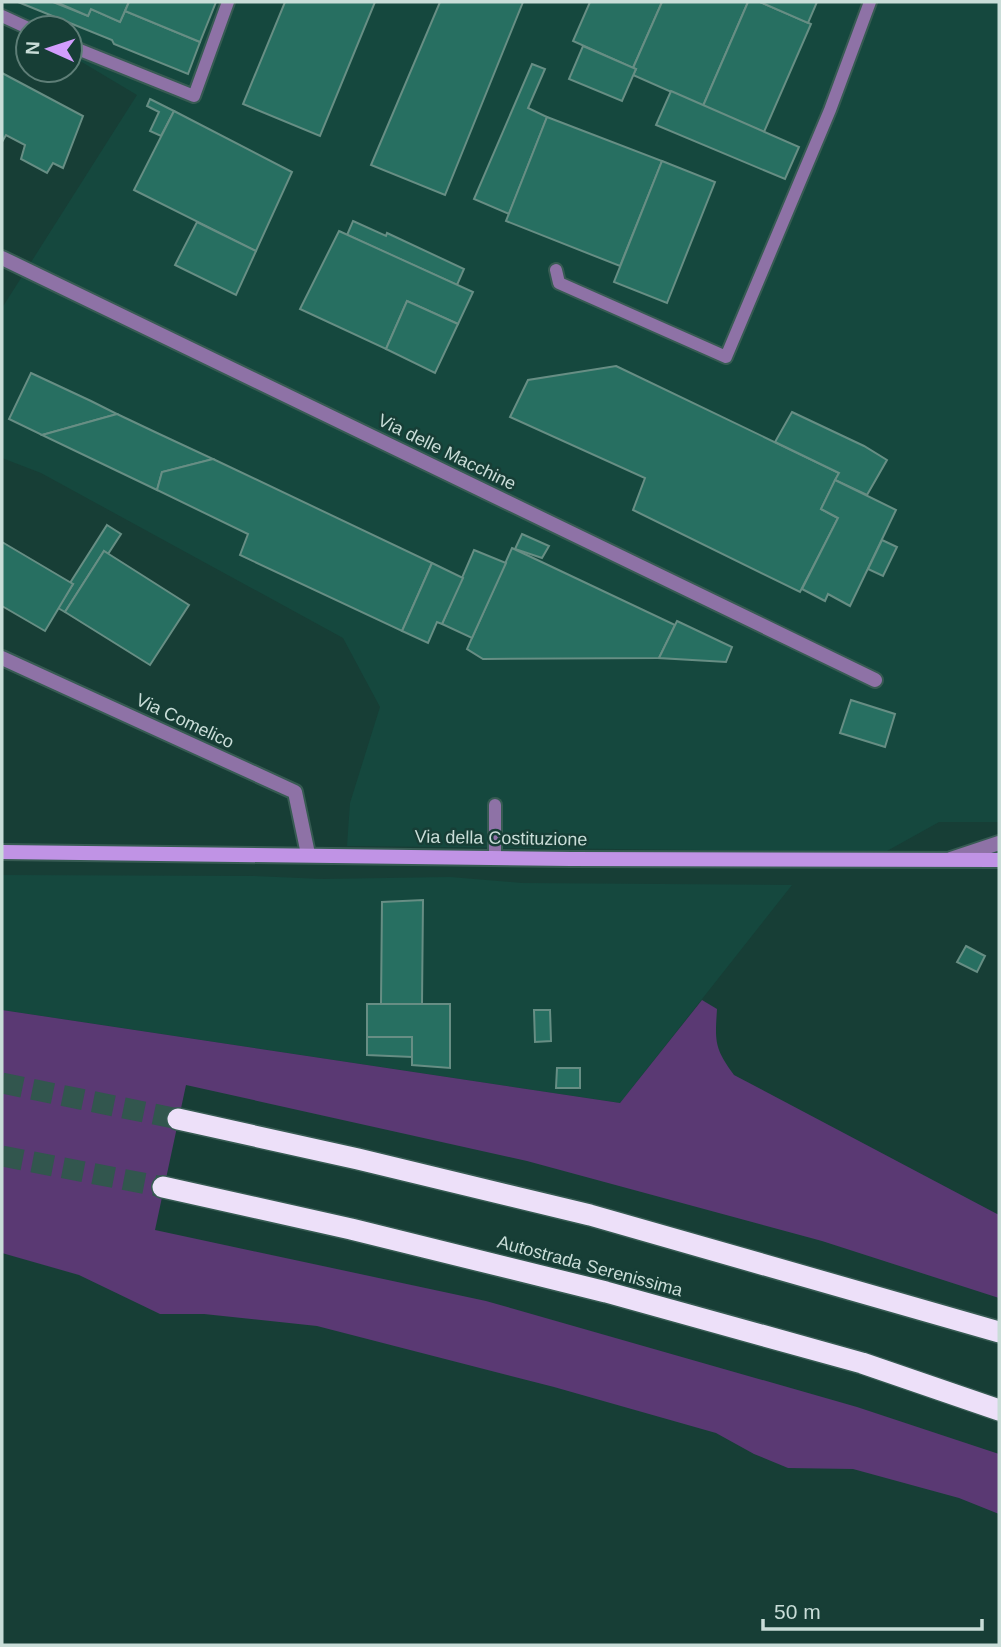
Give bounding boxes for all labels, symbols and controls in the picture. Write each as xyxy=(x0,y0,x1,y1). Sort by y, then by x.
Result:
north arrow xyxy=(14,14,84,84)
text: N xyxy=(22,41,43,56)
street label: Via delle Macchine xyxy=(375,410,519,494)
street label: Via Comelico xyxy=(133,690,237,752)
street label: Via della Costituzione xyxy=(414,826,588,850)
street label: Autostrada Serenissima xyxy=(495,1232,686,1301)
scale bar xyxy=(763,1588,982,1632)
text: 50 m xyxy=(774,1600,821,1623)

